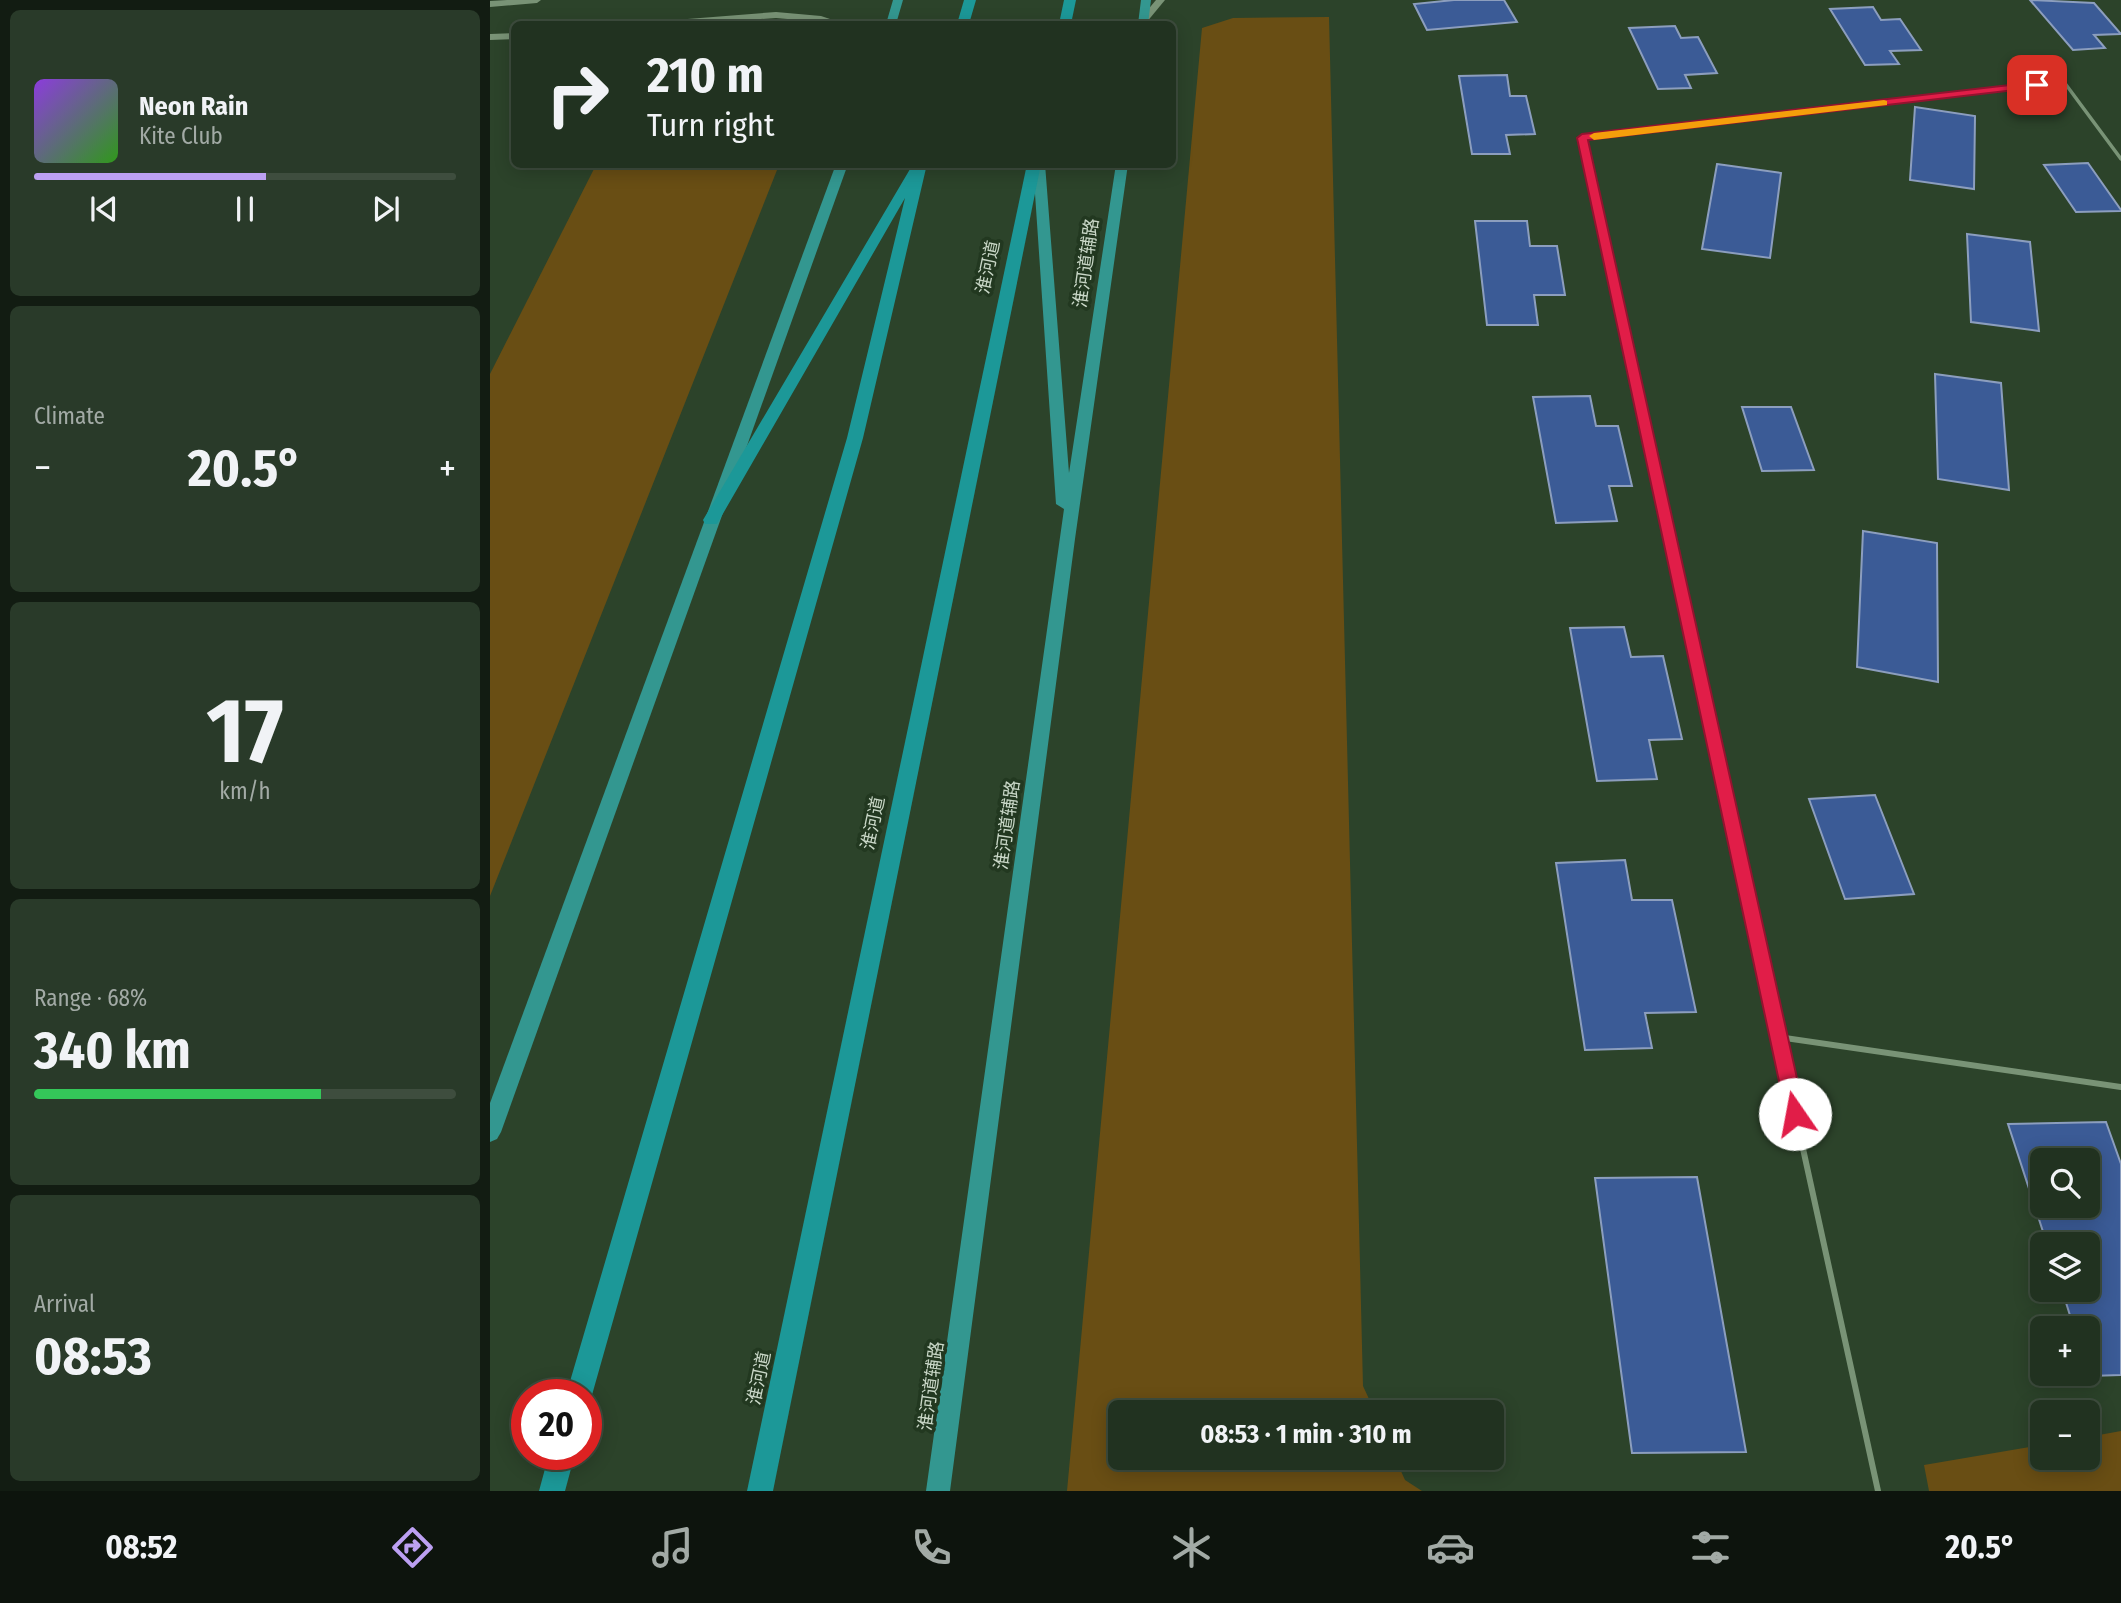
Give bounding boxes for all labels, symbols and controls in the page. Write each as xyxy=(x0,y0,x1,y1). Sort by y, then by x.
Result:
text: 210 m xyxy=(647,46,764,105)
icon: right xyxy=(532,49,623,140)
pin xyxy=(2007,55,2067,115)
icon: arrive xyxy=(2018,66,2056,104)
text: Neon Rain xyxy=(139,91,248,122)
text: Turn right xyxy=(647,106,774,144)
text: Kite Club xyxy=(139,122,223,150)
icon: previous xyxy=(85,190,123,228)
icon: pause xyxy=(226,190,264,228)
icon: next xyxy=(367,190,405,228)
street label: 淮河道辅路 xyxy=(1069,217,1103,309)
street label: 淮河道 xyxy=(972,238,1004,296)
text: Climate xyxy=(34,402,105,430)
text: 20.5° xyxy=(188,437,302,500)
text: − xyxy=(34,445,51,491)
text: + xyxy=(439,445,456,491)
text: 17 xyxy=(206,677,284,786)
text: km/h xyxy=(219,777,271,805)
street label: 淮河道辅路 xyxy=(990,779,1024,871)
street label: 淮河道 xyxy=(857,794,889,852)
text: Range · 68% xyxy=(34,984,147,1012)
text: 340 km xyxy=(34,1019,191,1082)
position arrow xyxy=(1758,1077,1832,1151)
map controls xyxy=(2030,1148,2100,1470)
button: search xyxy=(2030,1148,2100,1218)
button: layers xyxy=(2030,1232,2100,1302)
text: Arrival xyxy=(34,1290,95,1318)
button: + xyxy=(2030,1316,2100,1386)
text: 08:53 xyxy=(34,1325,152,1388)
street label: 淮河道辅路 xyxy=(914,1340,948,1432)
street label: 淮河道 xyxy=(743,1349,775,1407)
speed limit sign: 20 xyxy=(511,1379,602,1470)
button: − xyxy=(2030,1400,2100,1470)
text: 08:53 · 1 min · 310 m xyxy=(1200,1419,1412,1450)
icon: directions xyxy=(388,1523,437,1572)
icon: music xyxy=(648,1523,697,1572)
icon: phone xyxy=(907,1523,956,1572)
icon: climate xyxy=(1167,1523,1216,1572)
icon: car xyxy=(1426,1523,1475,1572)
icon: filters xyxy=(1686,1523,1735,1572)
text: 08:52 xyxy=(105,1528,177,1566)
text: 20.5° xyxy=(1945,1528,2016,1566)

